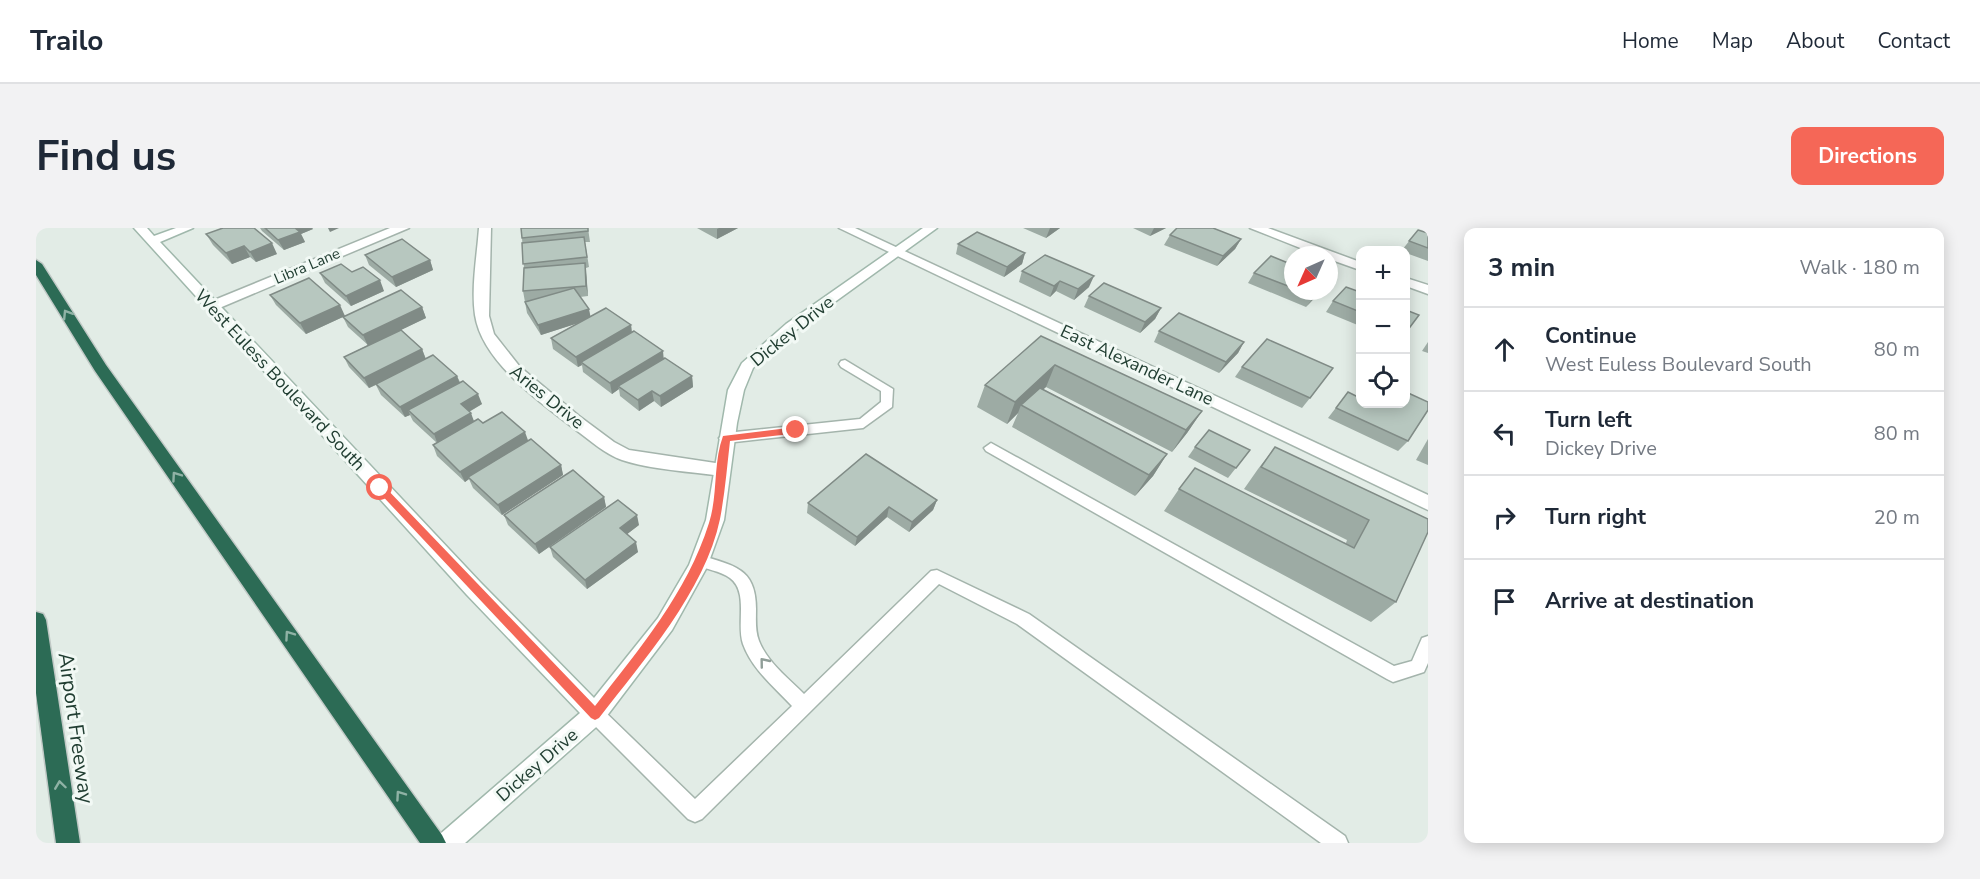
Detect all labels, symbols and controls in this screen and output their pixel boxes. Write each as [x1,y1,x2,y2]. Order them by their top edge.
text: Trailo [30,22,103,60]
text: Home [1622,27,1679,55]
text: Map [1712,27,1753,55]
text: About [1786,27,1844,55]
text: Contact [1877,27,1950,55]
button: Directions [1791,127,1944,185]
text: Find us [36,128,176,185]
street label: Libra Lane [271,243,343,289]
north arrow [1284,246,1338,300]
map controls [1356,246,1410,408]
button: + [1356,246,1410,300]
text: 3 min [1488,250,1555,285]
text: Walk · 180 m [1800,254,1920,281]
street label: West Euless Boulevard South [189,284,371,476]
street label: Dickey Drive [745,290,839,372]
button: − [1356,300,1410,354]
one-way arrow [63,310,74,321]
street label: East Alexander Lane [1056,319,1218,411]
text: Continue [1545,321,1636,351]
icon: ahead [1488,333,1521,366]
text: 80 m [1874,336,1920,363]
text: West Euless Boulevard South [1545,351,1812,378]
button: locate [1356,354,1410,408]
street label: Aries Drive [505,360,589,434]
text: Turn left [1545,405,1632,435]
route end [782,416,808,442]
icon: left [1488,417,1521,450]
text: 80 m [1874,420,1920,447]
text: Dickey Drive [1545,435,1657,462]
one-way arrow [172,471,183,482]
route start [366,474,392,500]
icon: right [1488,501,1521,534]
text: Turn right [1545,502,1646,532]
text: 20 m [1874,504,1920,531]
icon: arrive [1488,585,1521,618]
text: Arrive at destination [1545,586,1754,616]
one-way arrow [285,631,296,642]
street label: Airport Freeway [52,650,101,806]
one-way arrow [761,658,772,669]
street label: Dickey Drive [491,723,583,807]
one-way arrow [54,781,67,791]
one-way arrow [396,791,407,802]

